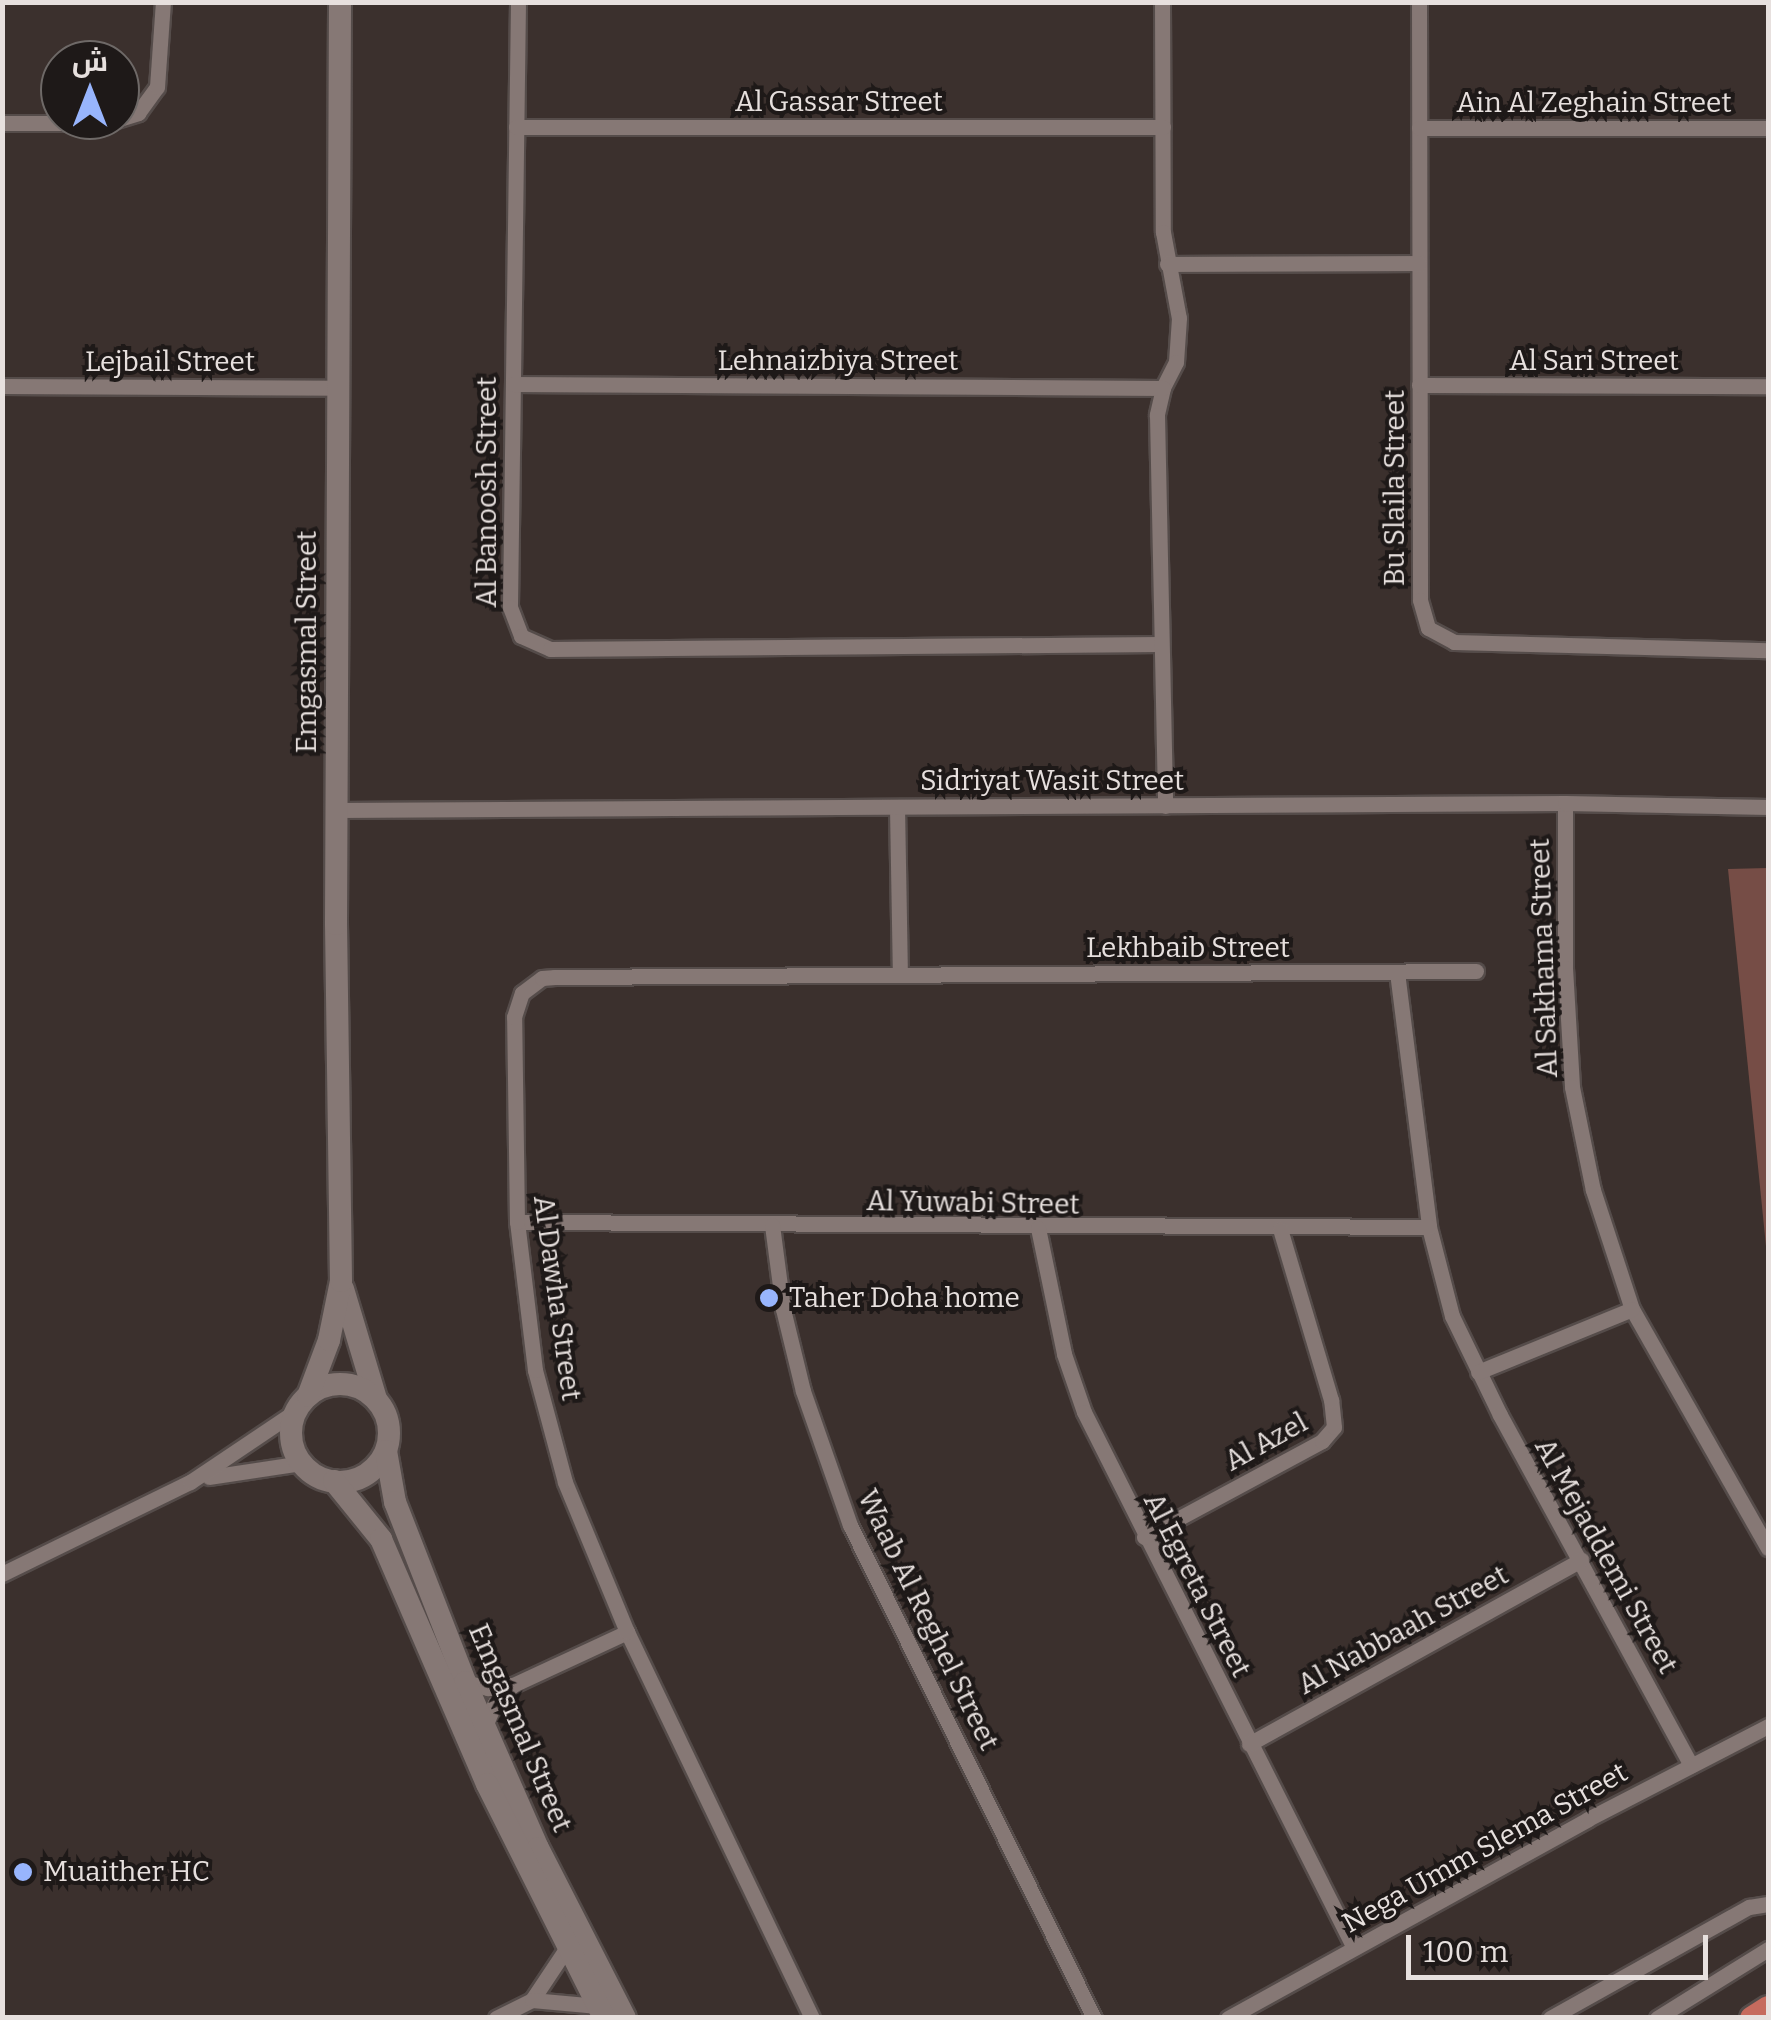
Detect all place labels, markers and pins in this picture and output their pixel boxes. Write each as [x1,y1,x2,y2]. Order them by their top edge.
place label: Taher Doha home [789,1281,1020,1315]
marker: Taher Doha home [758,1287,780,1309]
place label: Muaither HC [43,1855,210,1889]
marker: Muaither HC [12,1861,34,1883]

